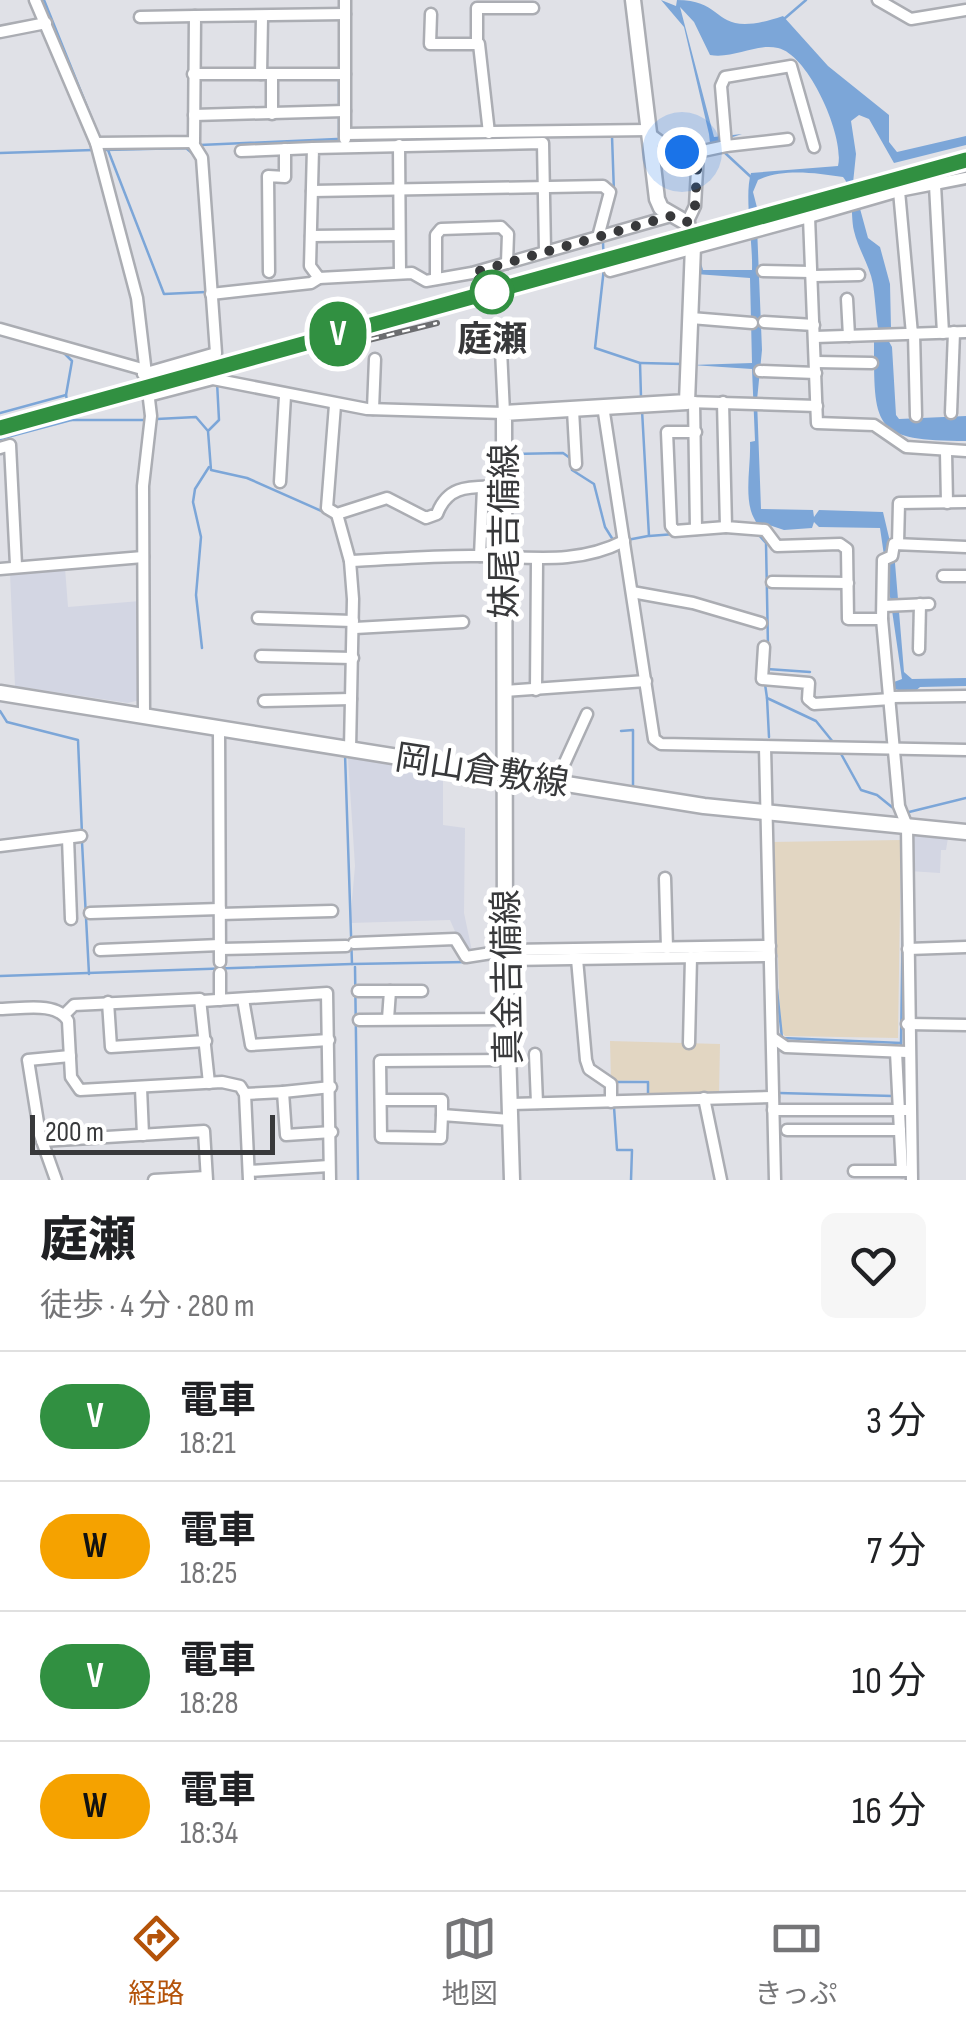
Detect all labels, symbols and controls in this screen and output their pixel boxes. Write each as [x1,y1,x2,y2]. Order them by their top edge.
your location [657,127,707,177]
marker: 庭瀬 [471,271,513,313]
line badge: V [306,302,370,366]
text: V [329,313,347,356]
place label: 庭瀬 [457,319,527,362]
street label: 妹尾吉備線 [484,443,527,619]
street label: 岡山倉敷線 [392,737,572,806]
street label: 真金吉備線 [485,889,532,1065]
scale bar [30,1110,275,1154]
text: 200 m [45,1116,104,1149]
text: 庭瀬 [40,1213,136,1270]
button: heart [821,1213,926,1318]
text: 徒歩 · 4 分 · 280 m [40,1287,255,1326]
text: 電車 [180,1379,256,1424]
text: V [86,1395,104,1438]
text: 3 分 [866,1399,926,1444]
text: 18:21 [180,1424,236,1463]
text: 電車 [180,1509,256,1554]
text: W [83,1525,107,1568]
text: 7 分 [867,1529,926,1574]
text: 18:25 [180,1554,237,1593]
text: 電車 [180,1639,256,1684]
text: V [86,1655,104,1698]
text: 10 分 [852,1659,926,1704]
text: 18:28 [180,1684,238,1723]
text: 電車 [180,1769,256,1814]
text: W [83,1785,107,1828]
text: 16 分 [852,1789,926,1834]
text: 18:34 [180,1814,238,1853]
tab: 経路 [129,1911,185,2011]
tab: 地図 [442,1911,498,2011]
tab: きっぷ [755,1911,837,2011]

